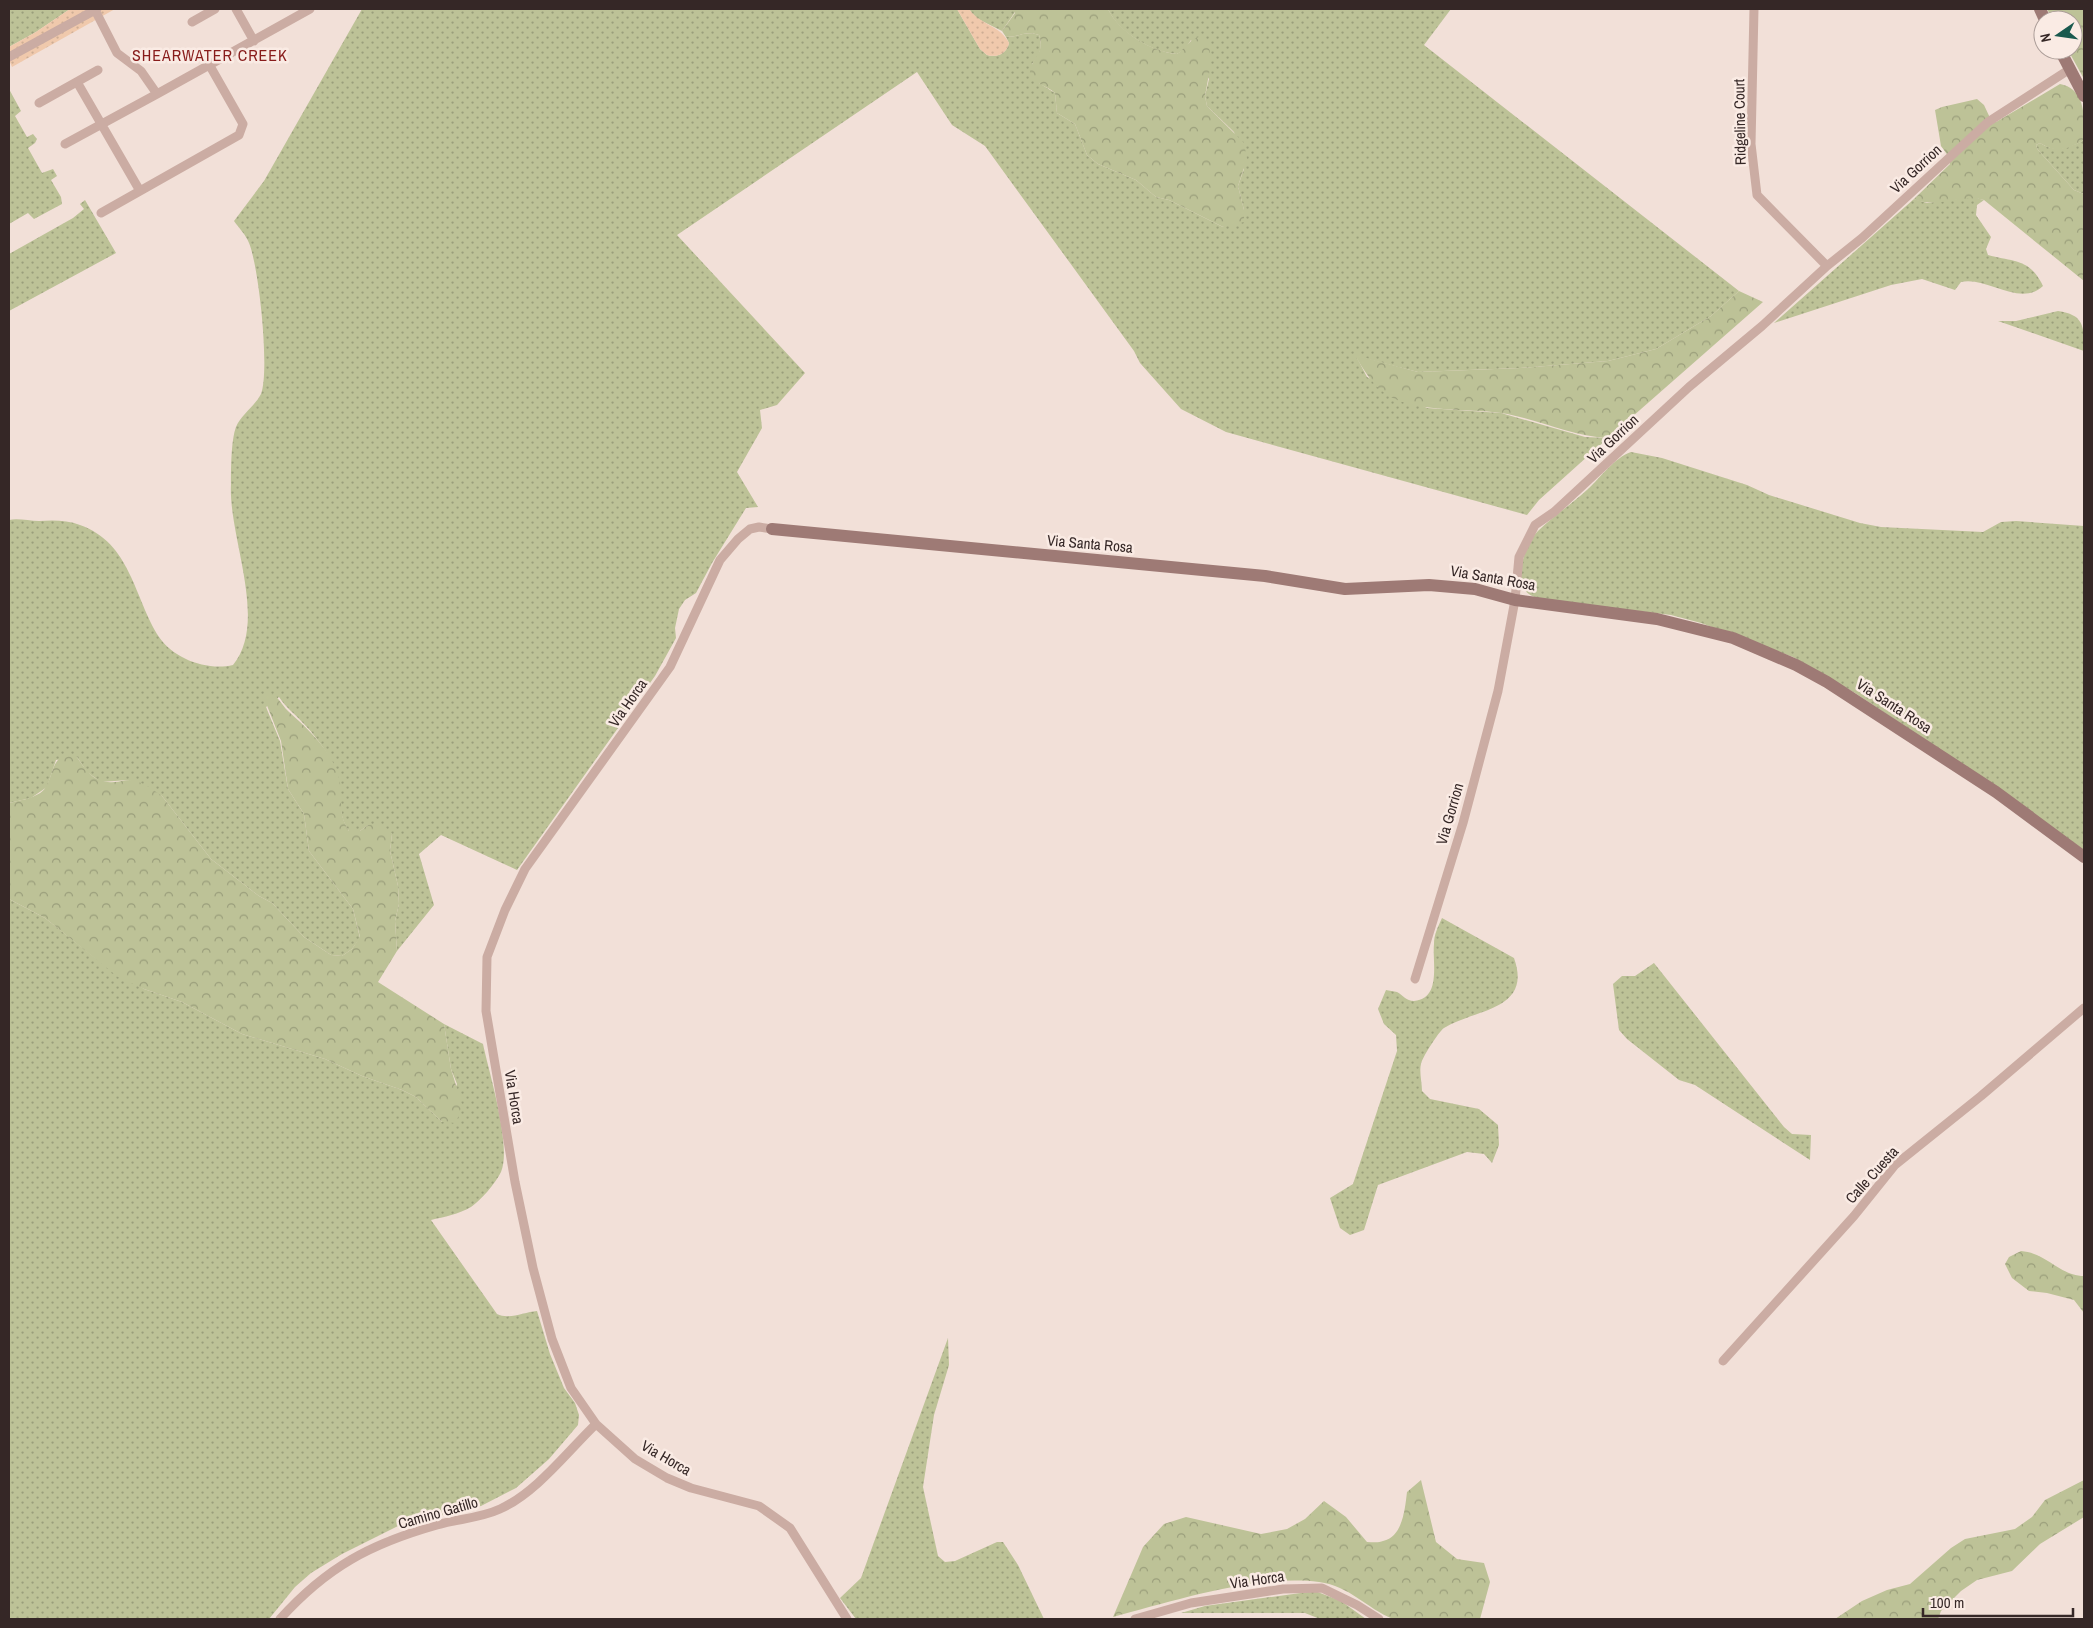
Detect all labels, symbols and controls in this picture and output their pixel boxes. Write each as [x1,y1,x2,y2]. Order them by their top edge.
north arrow [2033,10,2083,60]
text: N [2036,32,2055,44]
district label: SHEARWATER CREEK [132,44,288,66]
street label: Ridgeline Court [1728,78,1751,165]
street label: Via Gorrion [1885,139,1946,198]
street label: Via Gorrion [1582,409,1643,468]
street label: Via Santa Rosa [1046,529,1134,558]
street label: Via Santa Rosa [1449,560,1537,595]
street label: Via Santa Rosa [1853,673,1936,738]
street label: Via Horca [603,674,652,731]
street label: Via Gorrion [1431,781,1468,847]
street label: Via Horca [500,1068,529,1126]
street label: Calle Cuesta [1840,1141,1903,1208]
street label: Via Horca [637,1435,695,1480]
street label: Camino Gatillo [396,1491,480,1534]
street label: Via Horca [1228,1565,1286,1594]
scale bar [1923,1586,2073,1618]
text: 100 m [1930,1592,1964,1613]

